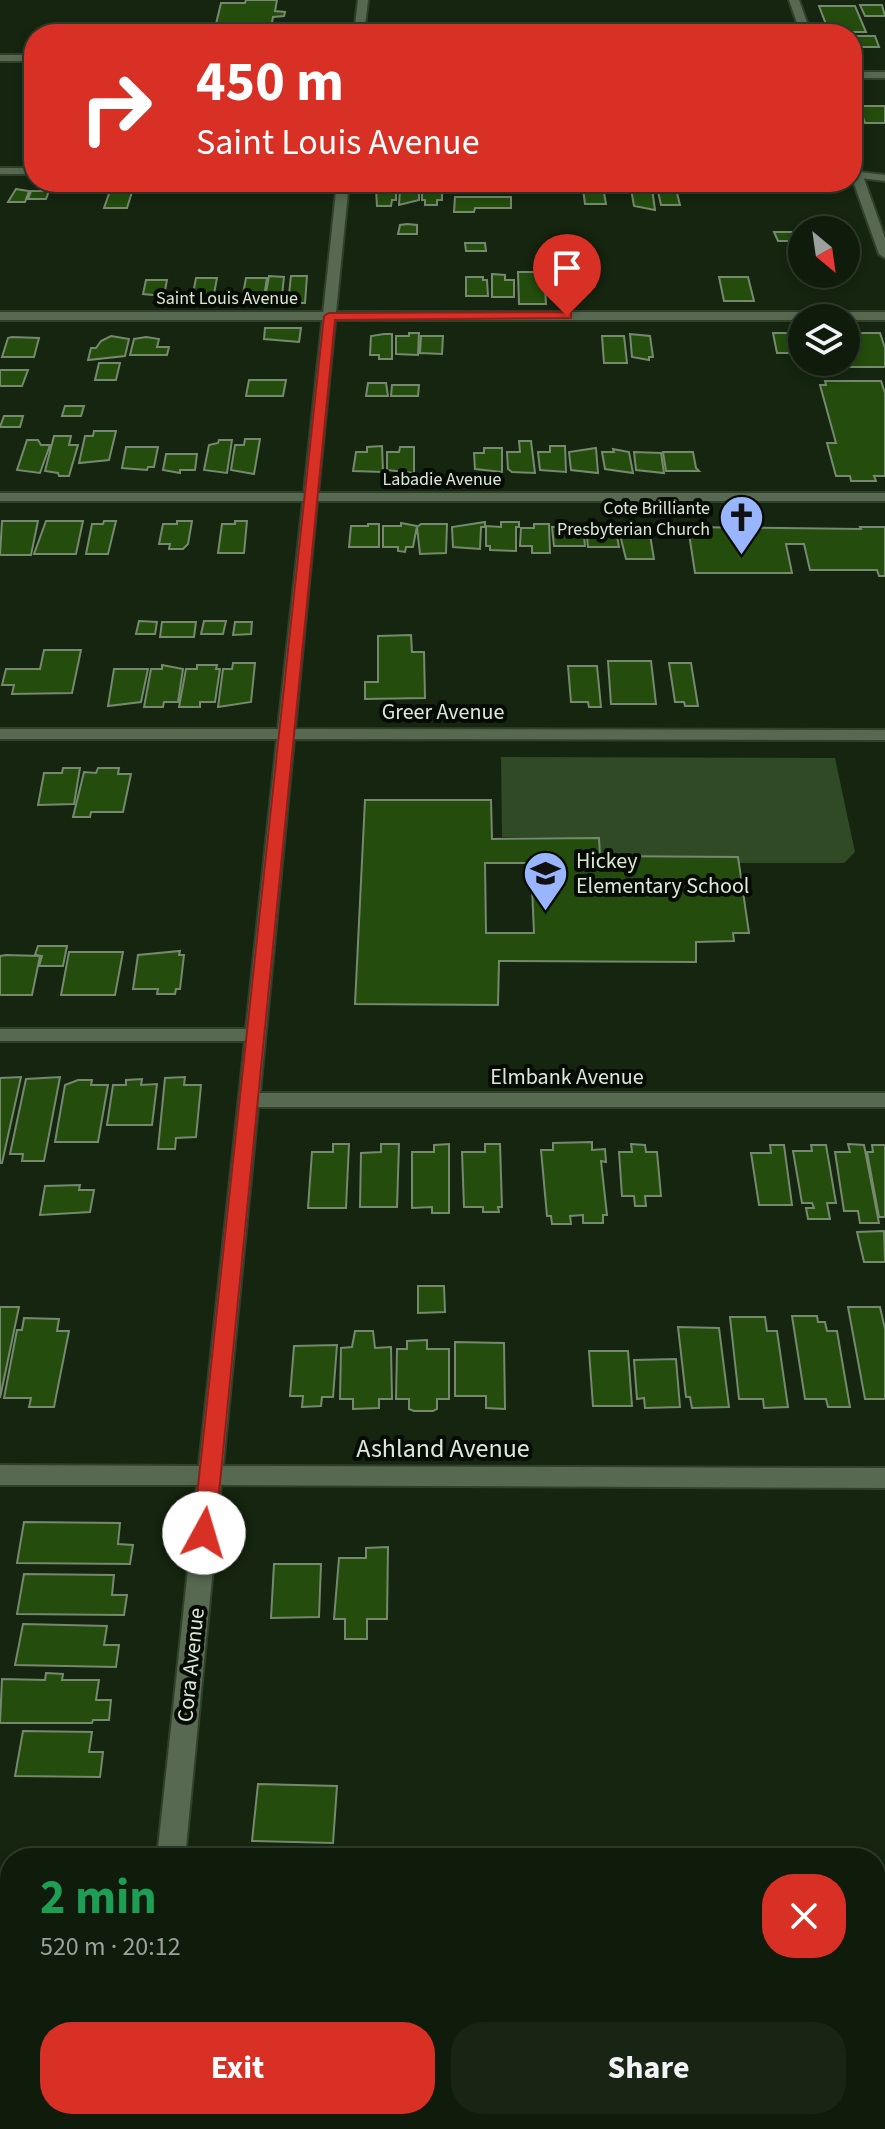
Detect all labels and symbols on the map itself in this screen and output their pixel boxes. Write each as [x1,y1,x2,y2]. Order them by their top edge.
north arrow [788,216,860,288]
pin [533,234,601,316]
street label: Saint Louis Avenue [156,286,298,311]
street label: Labadie Avenue [382,467,502,492]
church icon: Cote Brilliante Presbyterian Church [717,494,765,557]
place label: Cote Brilliante Presbyterian Church [557,496,710,542]
street label: Greer Avenue [382,696,504,728]
place label: Hickey Elementary School [576,845,749,902]
school or university icon: Hickey Elementary School [521,850,569,913]
street label: Elmbank Avenue [490,1061,644,1093]
street label: Ashland Avenue [356,1430,530,1467]
position arrow [162,1491,246,1575]
street label: Cora Avenue [169,1606,213,1724]

